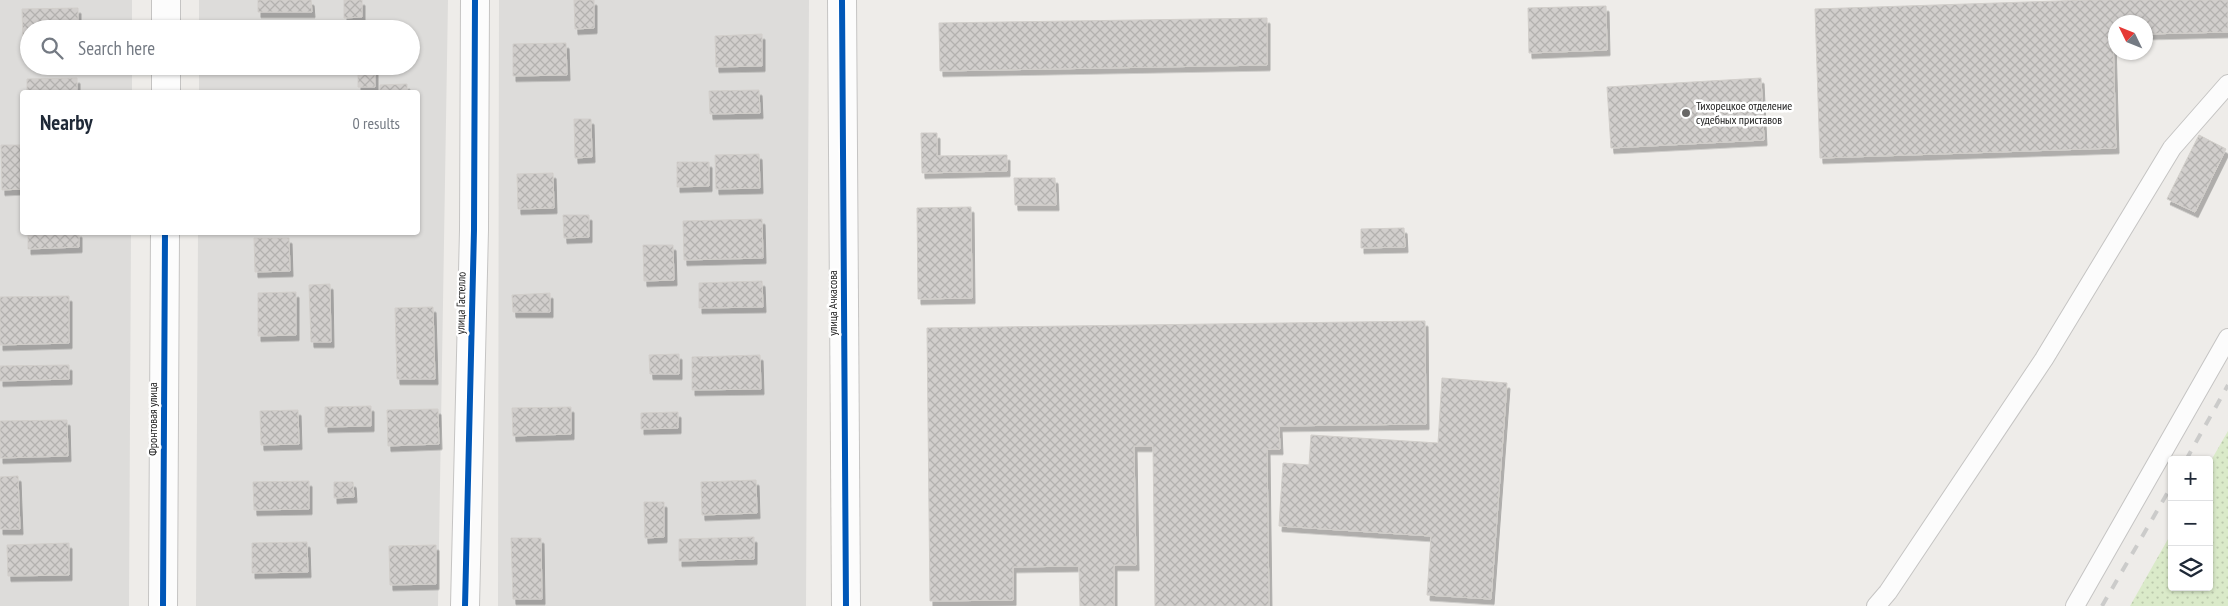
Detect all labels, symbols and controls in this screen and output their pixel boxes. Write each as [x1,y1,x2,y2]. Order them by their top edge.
north arrow [2108,15,2153,60]
search box [20,20,420,75]
icon: search [38,34,66,62]
text: Search here [78,36,155,60]
place label: Тихорецкое отделение судебных приставов [1696,98,1792,127]
marker: Тихорецкое отделение судебных приставов [1680,107,1692,119]
text: Nearby [40,109,93,136]
text: 0 results [353,113,400,133]
street label: улица Ачкасова [825,270,840,336]
street label: улица Гастелло [452,271,469,334]
street label: Фронтовая улица [145,382,160,456]
map controls [2168,456,2213,591]
button: + [2168,456,2213,501]
button: − [2168,501,2213,546]
button: layers [2168,546,2213,591]

